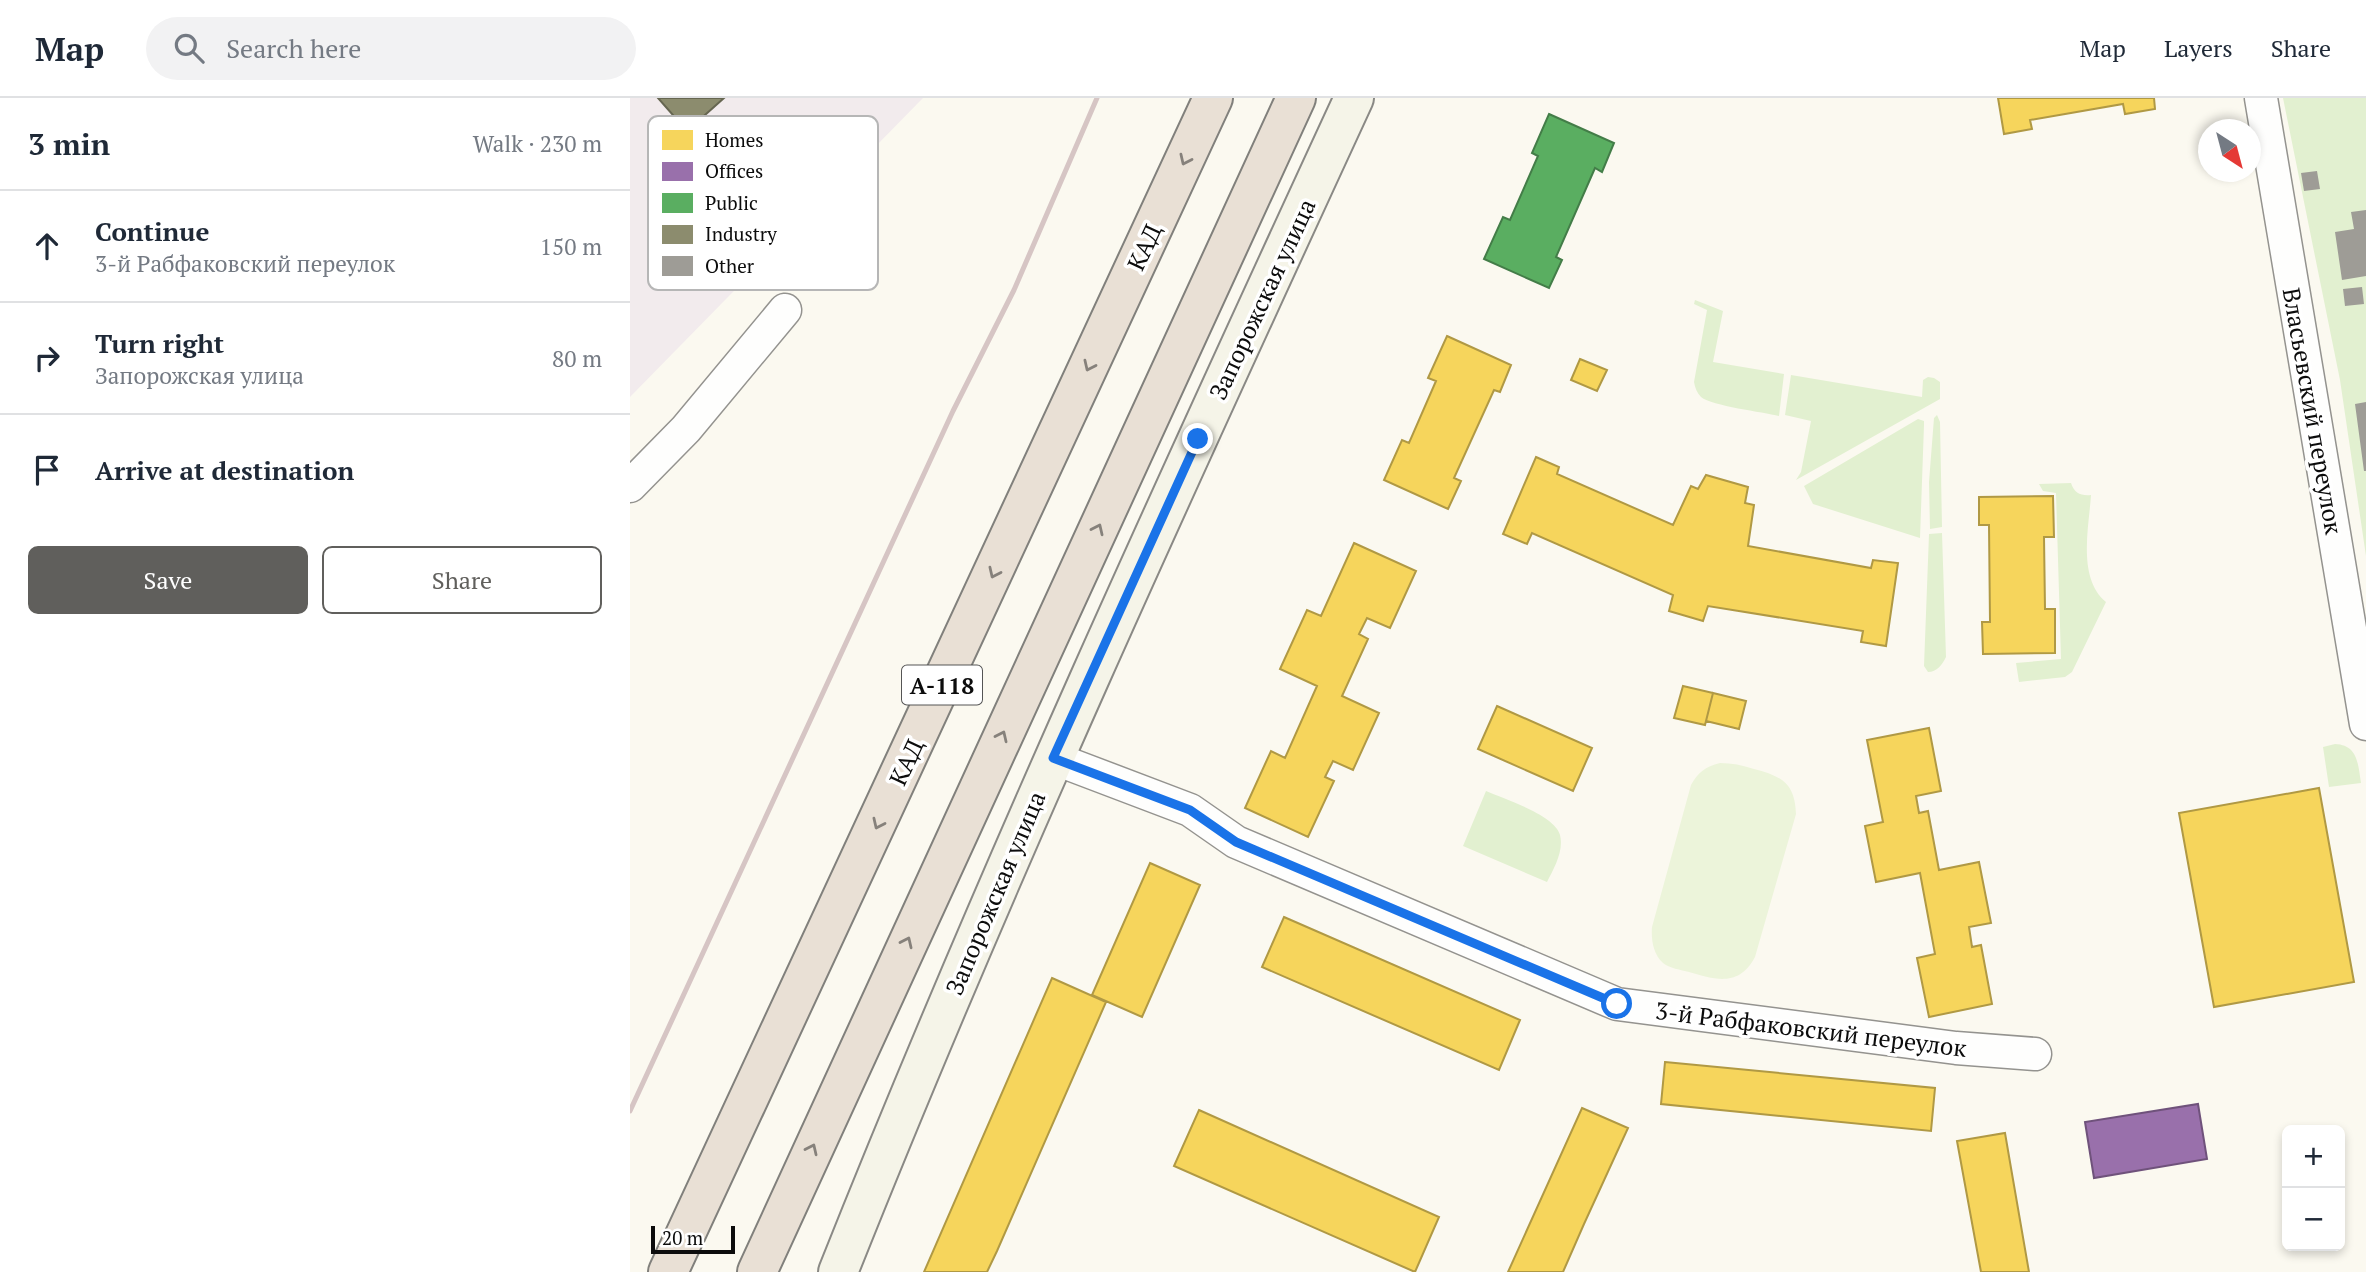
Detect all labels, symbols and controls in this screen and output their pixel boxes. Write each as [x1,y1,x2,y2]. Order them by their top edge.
search box [146,17,636,80]
text: Map [35,27,104,70]
icon: search [170,29,208,67]
text: Search here [226,31,361,65]
text: Map [2079,32,2126,64]
text: Layers [2164,32,2233,64]
text: Share [2271,32,2331,64]
legend [648,116,878,290]
north arrow [2198,119,2261,182]
text: 3 min [28,124,110,164]
text: Homes [705,127,764,152]
text: Walk · 230 m [473,128,602,159]
one-way arrow [1179,153,1193,165]
text: Offices [705,158,763,183]
text: Public [705,190,758,215]
street label: Запорожская улица [1201,193,1323,405]
text: Continue [95,214,209,248]
street label: КАД [1119,218,1169,275]
text: Industry [705,221,777,246]
icon: ahead [28,227,66,265]
text: 150 m [540,231,602,262]
text: 3-й Рабфаковский переулок [95,248,395,279]
text: Other [705,253,755,278]
street label: Власьевский переулок [2276,285,2350,537]
text: Turn right [95,326,224,360]
icon: right [28,339,66,377]
text: 80 m [552,343,602,374]
one-way arrow [1083,359,1097,372]
text: Запорожская улица [95,360,304,391]
route end [1182,423,1213,454]
icon: arrive [28,451,66,489]
text: Arrive at destination [95,453,354,487]
one-way arrow [1089,524,1103,536]
button: Save [28,546,308,614]
button: Share [322,546,602,614]
one-way arrow [988,566,1002,578]
road number: А-118 [902,666,982,705]
one-way arrow [994,730,1008,743]
street label: КАД [881,733,931,790]
street label: Запорожская улица [938,786,1052,1000]
one-way arrow [872,817,886,829]
one-way arrow [899,937,913,949]
route start [1601,988,1632,1019]
street label: 3-й Рабфаковский переулок [1654,994,1968,1064]
map controls [2282,1125,2345,1251]
button: + [2282,1125,2345,1188]
one-way arrow [804,1144,818,1156]
button: − [2282,1188,2345,1251]
scale bar [651,1223,735,1255]
text: 20 m [662,1225,703,1250]

